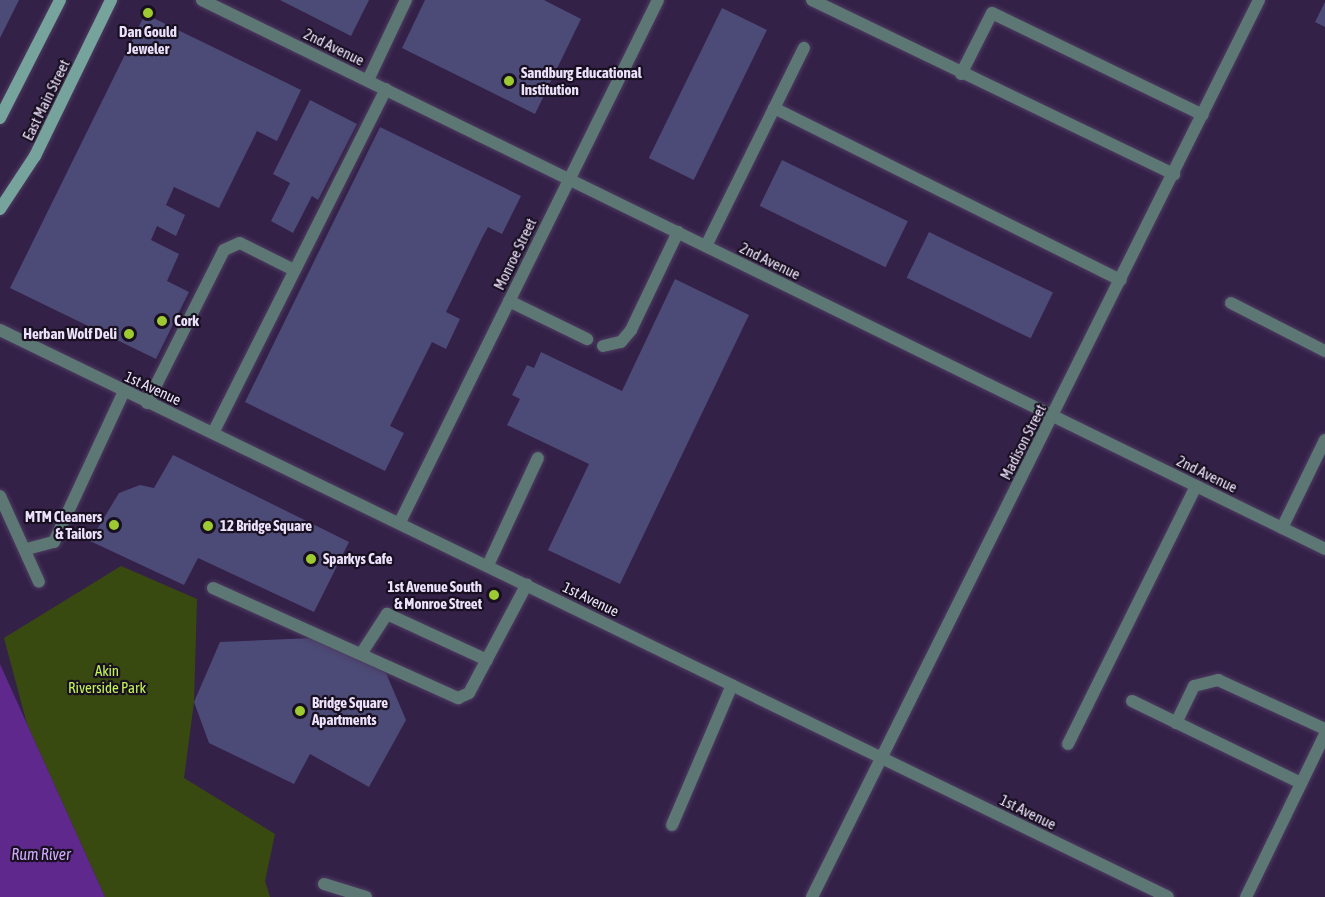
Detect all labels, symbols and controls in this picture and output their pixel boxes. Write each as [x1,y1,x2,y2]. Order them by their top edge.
marker: Dan Gould Jeweler [141,6,155,20]
place label: Dan Gould Jeweler [119,22,177,57]
street label: 2nd Avenue [301,25,367,69]
street label: East Main Street [19,57,73,143]
place label: Sandburg Educational Institution [521,63,642,98]
marker: Sandburg Educational Institution [502,74,516,88]
street label: Monroe Street [490,215,540,293]
street label: 2nd Avenue [737,239,803,283]
place label: Cork [174,312,199,330]
marker: Cork [155,314,169,328]
place label: Herban Wolf Deli [23,325,117,343]
marker: Herban Wolf Deli [122,327,136,341]
street label: 1st Avenue [122,367,184,409]
street label: Madison Street [996,401,1050,483]
street label: 2nd Avenue [1174,452,1240,496]
place label: MTM Cleaners & Tailors [25,507,102,542]
place label: 12 Bridge Square [220,517,312,535]
marker: MTM Cleaners & Tailors [107,518,121,532]
marker: 12 Bridge Square [201,519,215,533]
place label: Sparkys Cafe [323,550,393,568]
marker: Sparkys Cafe [304,552,318,566]
place label: 1st Avenue South & Monroe Street [388,577,482,612]
street label: 1st Avenue [560,578,622,620]
marker: 1st Avenue South & Monroe Street [487,588,501,602]
park label: Akin Riverside Park [68,661,146,696]
place label: Bridge Square Apartments [312,693,388,728]
marker: Bridge Square Apartments [293,704,307,718]
street label: 1st Avenue [997,791,1059,833]
water label: Rum River [11,844,71,864]

